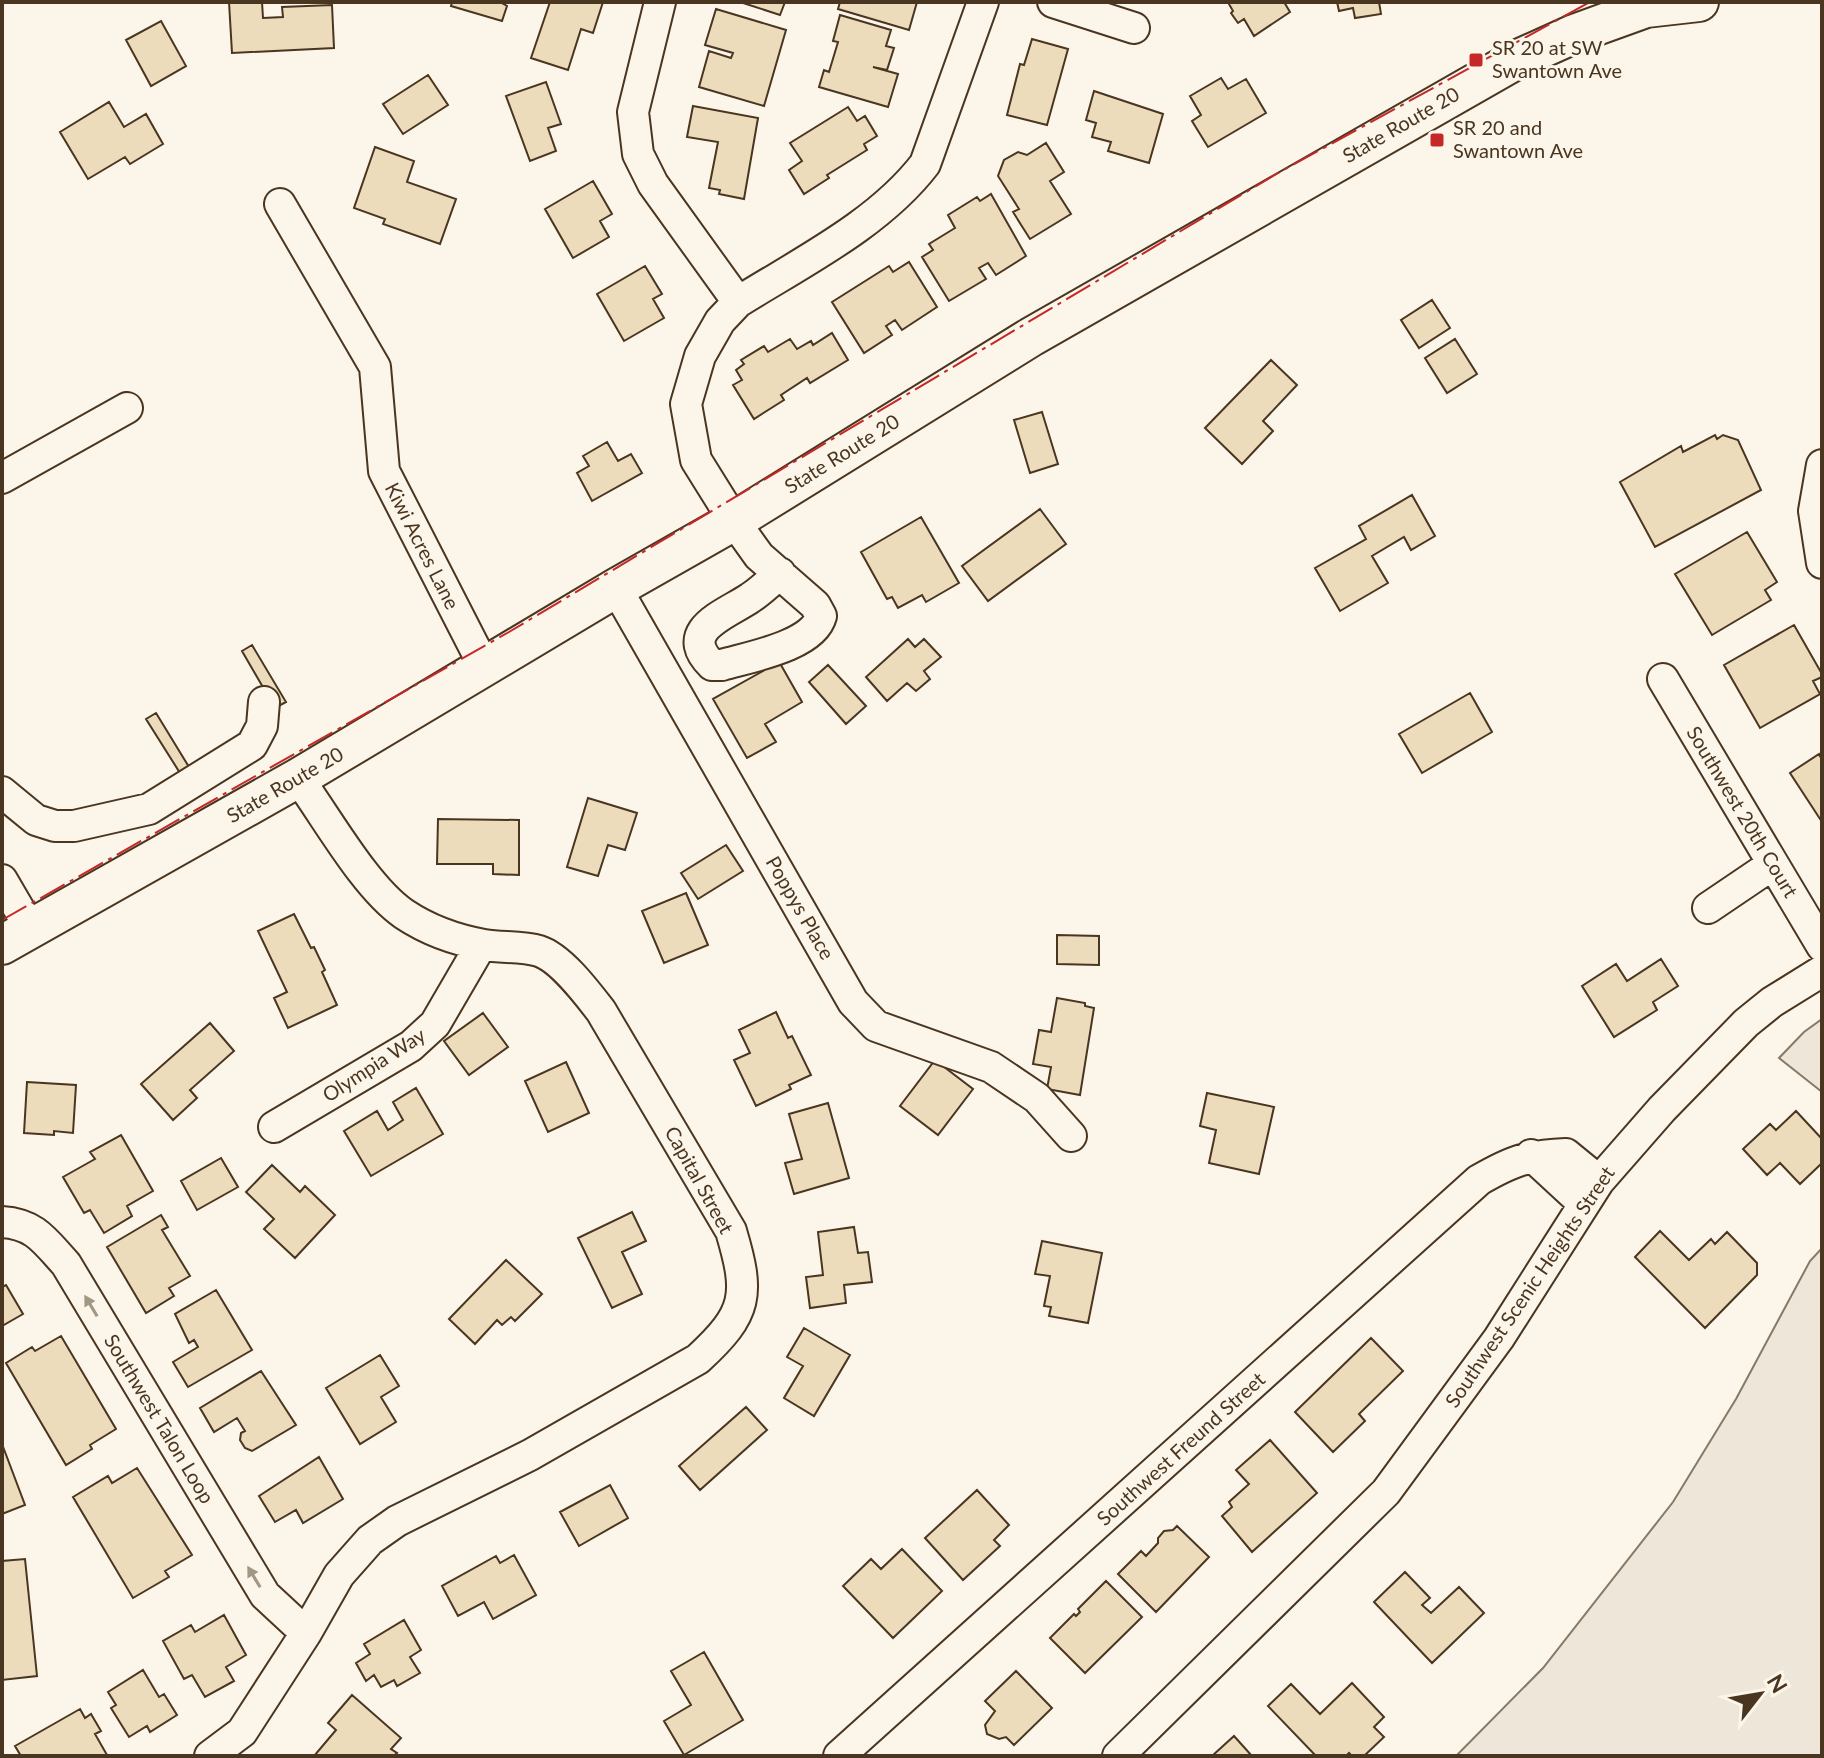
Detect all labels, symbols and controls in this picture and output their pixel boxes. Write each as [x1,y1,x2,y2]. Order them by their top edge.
place label: SR 20 at SW Swantown Ave [1492,35,1622,82]
marker: SR 20 at SW Swantown Ave [1467,51,1485,69]
street label: State Route 20 [1338,81,1463,167]
place label: SR 20 and Swantown Ave [1453,115,1583,162]
marker: SR 20 and Swantown Ave [1428,131,1446,149]
street label: State Route 20 [780,408,903,498]
street label: Kiwi Acres Lane [381,478,465,613]
street label: Southwest 20th Court [1682,722,1803,901]
street label: State Route 20 [222,741,347,827]
street label: Poppys Place [762,852,840,963]
street label: Olympia Way [318,1022,430,1106]
street label: Capital Street [661,1122,739,1237]
street label: Southwest Scenic Heights Street [1439,1161,1619,1411]
one-way arrow [84,1295,98,1317]
street label: Southwest Talon Loop [100,1329,220,1508]
street label: Southwest Freund Street [1091,1366,1269,1530]
one-way arrow [247,1566,261,1588]
north arrow [1720,1654,1800,1734]
text: N [1762,1669,1794,1698]

